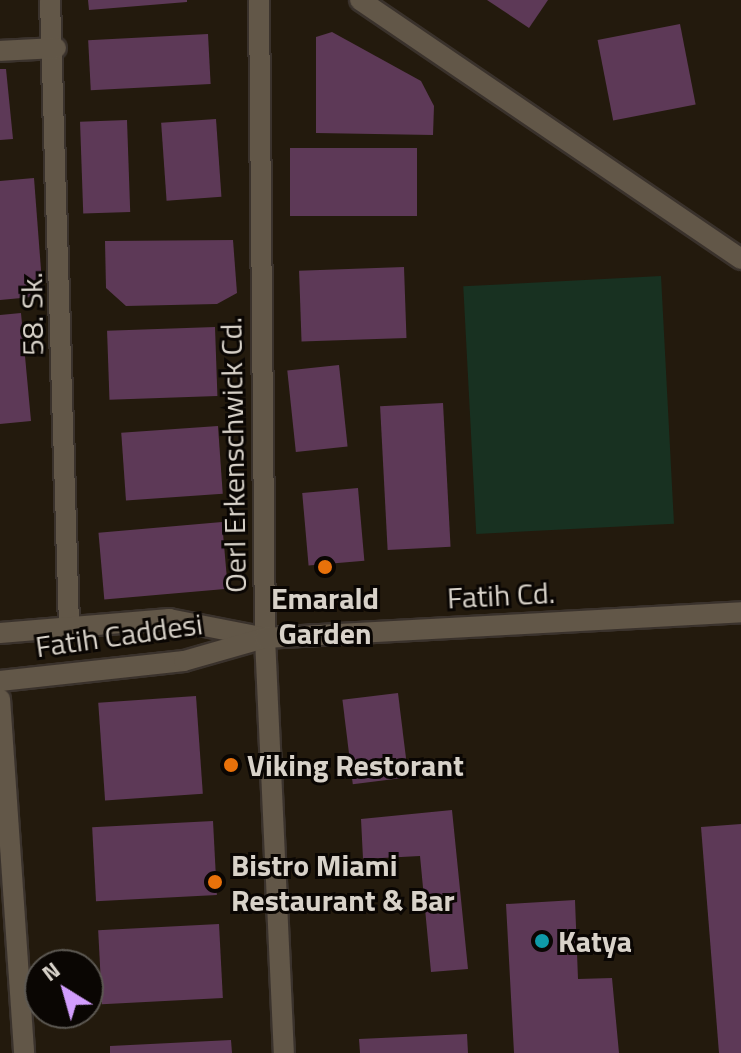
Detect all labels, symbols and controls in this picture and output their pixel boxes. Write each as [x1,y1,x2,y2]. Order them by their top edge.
street label: 58. Sk. [13,272,51,356]
street label: Oerl Erkenschwick Cd. [213,317,253,593]
marker: Emarald Garden [316,558,334,576]
street label: Fatih Cd. [446,574,556,616]
place label: Emarald Garden [271,580,379,650]
street label: Fatih Caddesi [33,605,205,665]
place label: Viking Restorant [247,747,464,783]
marker: Viking Restorant [222,756,240,774]
place label: Bistro Miami Restaurant & Bar [231,847,455,918]
marker: Bistro Miami Restaurant & Bar [206,873,224,891]
place label: Katya [558,923,632,959]
marker: Katya [533,932,551,950]
north arrow [24,949,104,1029]
text: N [34,953,67,990]

